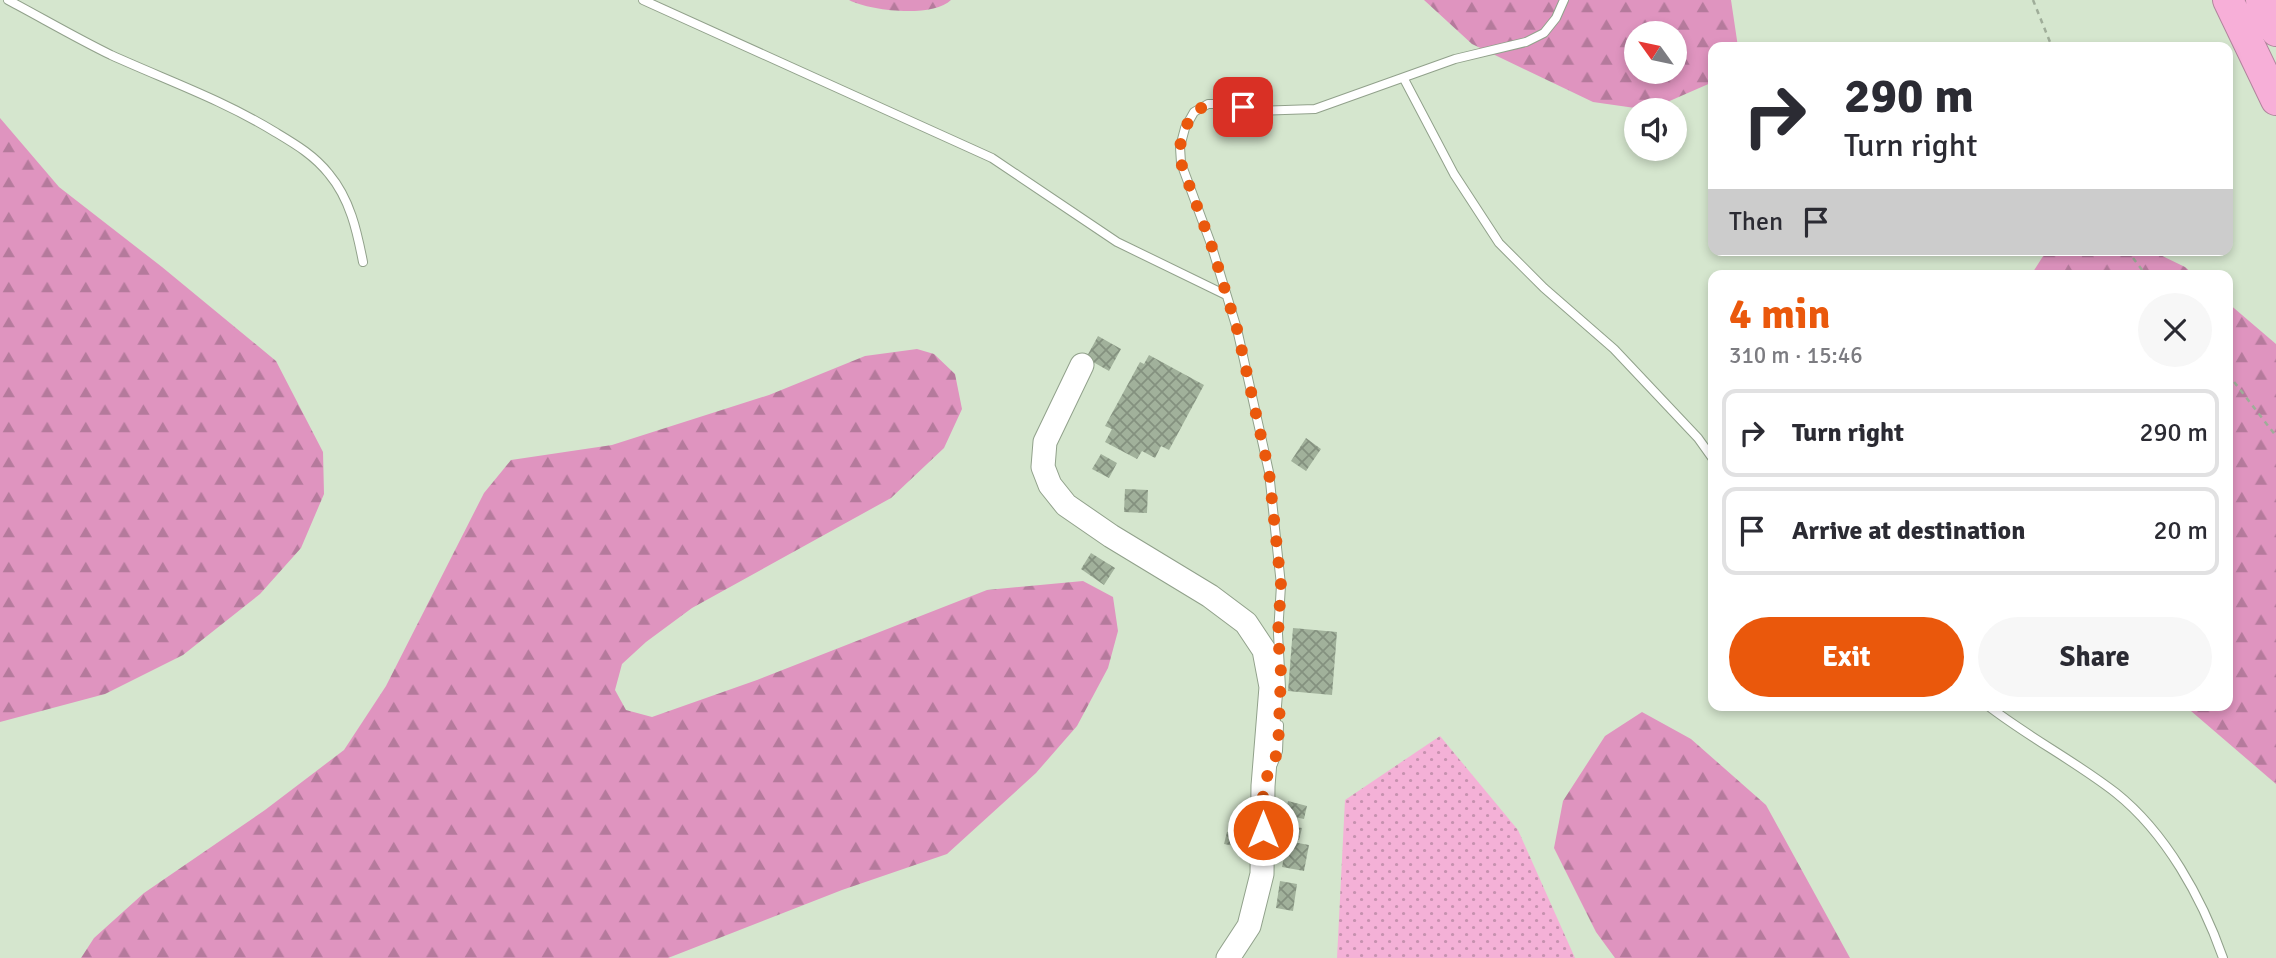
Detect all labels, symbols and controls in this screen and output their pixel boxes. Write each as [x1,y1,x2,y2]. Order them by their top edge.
north arrow [1624,21,1687,84]
map controls [1624,21,1687,161]
text: 290 m [1844,66,1974,126]
icon: right [1729,70,1820,161]
pin [1213,77,1273,137]
icon: arrive [1224,88,1262,126]
button: sound [1624,98,1687,161]
text: Turn right [1844,126,1977,165]
icon: arrive [1797,203,1835,241]
text: Then [1729,206,1783,238]
text: 4 min [1729,289,1830,340]
button: close [2138,293,2212,367]
text: 310 m · 15:46 [1729,341,1863,370]
icon: right [1733,414,1771,452]
text: Turn right [1792,417,1904,449]
text: 290 m [2139,417,2208,449]
icon: arrive [1733,512,1771,550]
text: Arrive at destination [1792,515,2025,547]
text: 20 m [2153,515,2208,547]
button: Exit [1729,617,1964,697]
button: Share [1978,617,2212,697]
position arrow [1226,793,1300,867]

